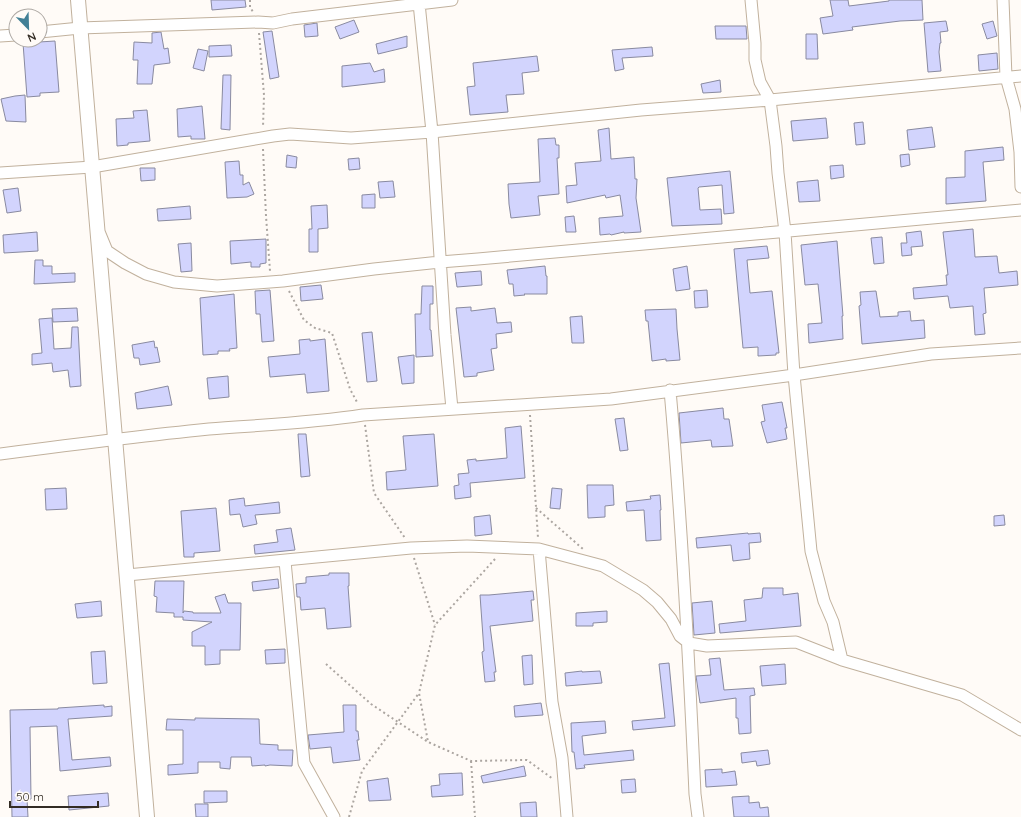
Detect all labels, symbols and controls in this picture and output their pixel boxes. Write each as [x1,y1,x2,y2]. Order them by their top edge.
north arrow [8,8,48,48]
text: N [25,29,38,45]
scale bar [10,783,98,809]
text: 50 m [16,789,44,804]

